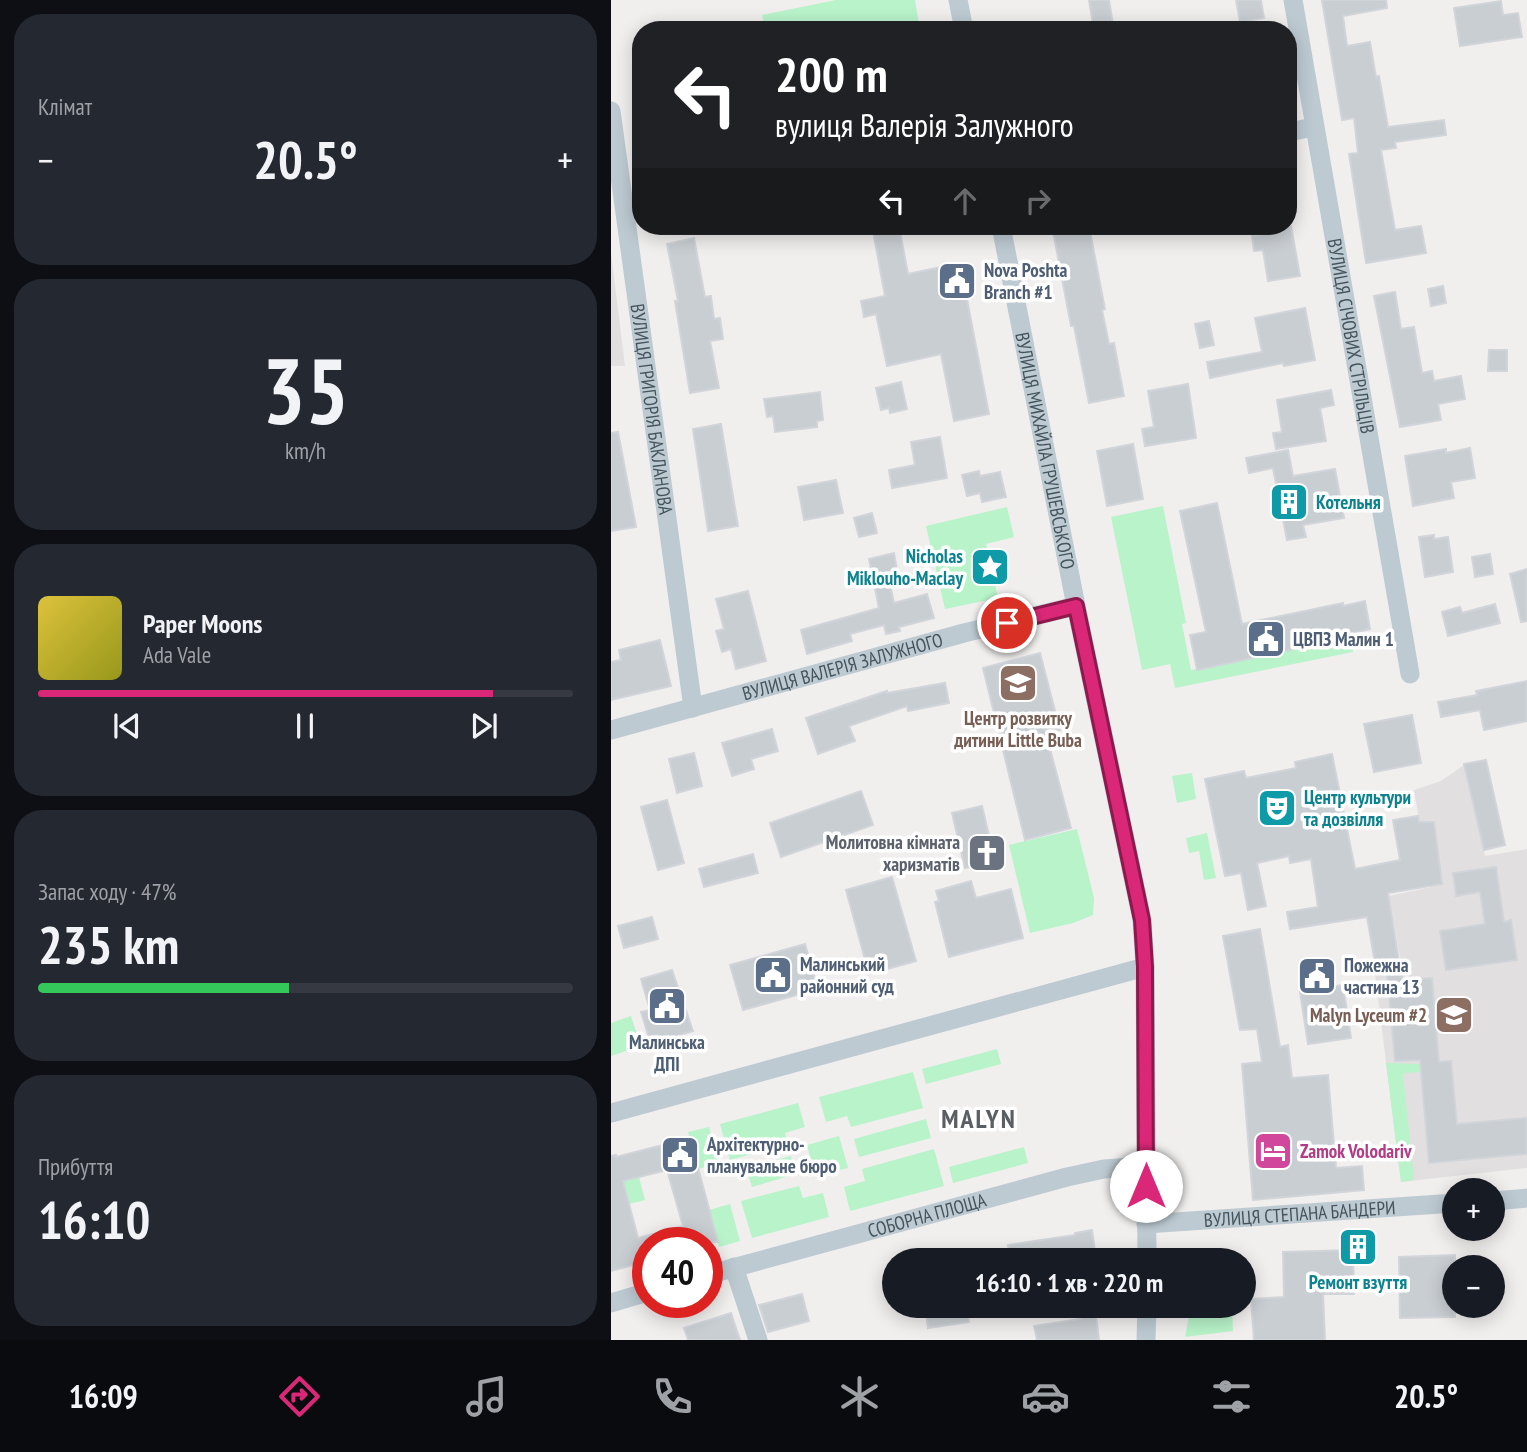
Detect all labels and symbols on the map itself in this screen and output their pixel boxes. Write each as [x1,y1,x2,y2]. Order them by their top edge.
street label: ВУЛИЦЯ СІЧОВИХ СТРІЛЬЦІВ [1323,237,1380,435]
place label: Nova Poshta Branch #1 [984,258,1068,304]
public building icon: Nova Poshta Branch #1 [936,260,978,302]
street label: ВУЛИЦЯ ГРИГОРІЯ БАКЛАНОВА [626,302,678,516]
street label: ВУЛИЦЯ МИХАЙЛА ГРУШЕВСЬКОГО [1010,330,1080,571]
building icon: Котельня [1268,481,1310,523]
place label: Котельня [1316,490,1381,514]
place label: Nicholas Miklouho-Maclay [847,544,963,590]
place icon: Nicholas Miklouho-Maclay [969,546,1011,588]
pin [977,593,1037,653]
public building icon: ЦВПЗ Малин 1 [1245,618,1287,660]
street label: ВУЛИЦЯ ВАЛЕРІЯ ЗАЛУЖНОГО [740,627,945,705]
place label: ЦВПЗ Малин 1 [1293,627,1394,651]
school or university icon: Центр розвитку дитини Little Buba [997,662,1039,704]
place label: Центр розвитку дитини Little Buba [953,706,1082,752]
place label: Центр культури та дозвілля [1304,785,1411,831]
theatre icon: Центр культури та дозвілля [1256,787,1298,829]
place label: Молитовна кімната харизматів [826,830,960,876]
church icon: Молитовна кімната харизматів [966,832,1008,874]
place label: Малинський районний суд [800,952,894,998]
place label: Пожежна частина 13 [1344,953,1420,999]
public building icon: Малинський районний суд [752,954,794,996]
public building icon: Пожежна частина 13 [1296,955,1338,997]
public building icon: Малинська ДПІ [646,985,688,1027]
school or university icon: Malyn Lyceum #2 [1433,994,1475,1036]
place label: Malyn Lyceum #2 [1310,1003,1427,1027]
place label: Малинська ДПІ [629,1030,705,1076]
district label: MALYN [941,1102,1017,1135]
hotel icon: Zamok Volodariv [1252,1130,1294,1172]
place label: Архітектурно- планувальне бюро [706,1132,837,1178]
public building icon: Архітектурно- планувальне бюро [659,1134,701,1176]
place label: Zamok Volodariv [1300,1139,1412,1163]
position arrow [1109,1149,1183,1223]
street label: СОБОРНА ПЛОЩА [865,1188,989,1243]
street label: ВУЛИЦЯ СТЕПАНА БАНДЕРИ [1203,1195,1396,1232]
building icon: Ремонт взуття [1337,1226,1379,1268]
speed limit sign: 40 [632,1227,723,1318]
place label: Ремонт взуття [1309,1270,1407,1294]

